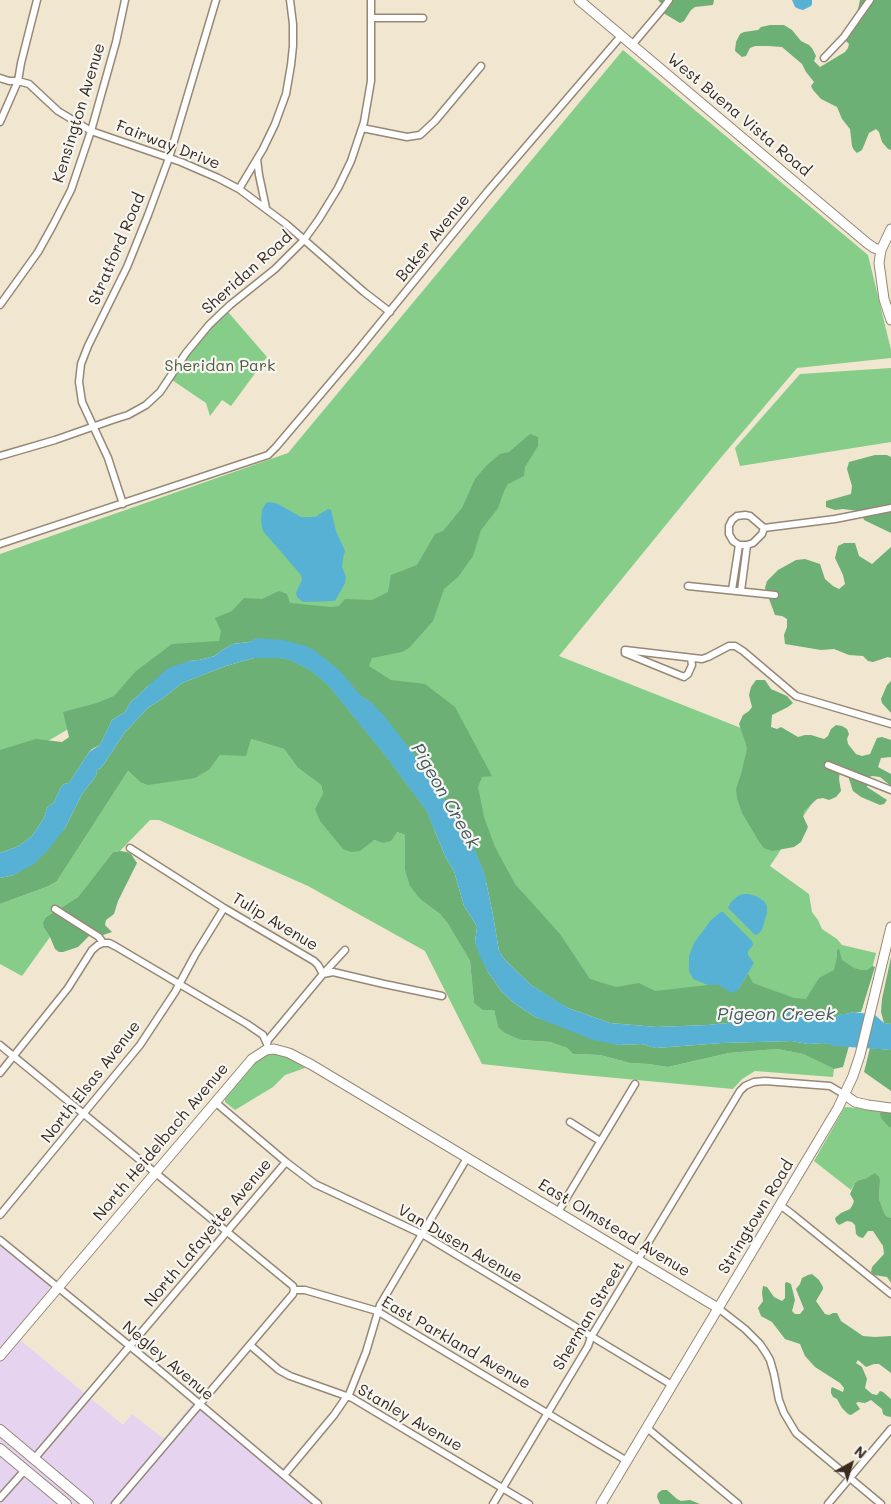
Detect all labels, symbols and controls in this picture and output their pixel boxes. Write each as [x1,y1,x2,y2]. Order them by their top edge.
street label: Kensington Avenue [49,41,109,185]
street label: West Buena Vista Road [663,49,815,181]
street label: Fairway Drive [113,116,223,174]
street label: Stratford Road [85,190,149,308]
street label: Baker Avenue [392,190,474,286]
street label: Sheridan Road [198,227,296,319]
park label: Sheridan Park [164,356,276,376]
water label: Pigeon Creek [406,739,484,853]
street label: Tulip Avenue [229,889,321,955]
water label: Pigeon Creek [717,1003,835,1025]
street label: North Elsas Avenue [37,1017,145,1147]
street label: North Heidelbach Avenue [89,1059,233,1225]
street label: North Lafayette Avenue [140,1155,276,1311]
street label: Stringtown Road [714,1156,798,1278]
street label: East Olmstead Avenue [535,1175,693,1281]
street label: Van Dusen Avenue [394,1200,526,1288]
street label: Sherman Street [549,1258,629,1374]
street label: East Parkland Avenue [378,1292,534,1394]
street label: Negley Avenue [118,1317,218,1405]
street label: Stanley Avenue [354,1380,466,1456]
north arrow [826,1439,876,1489]
text: N [851,1441,871,1463]

